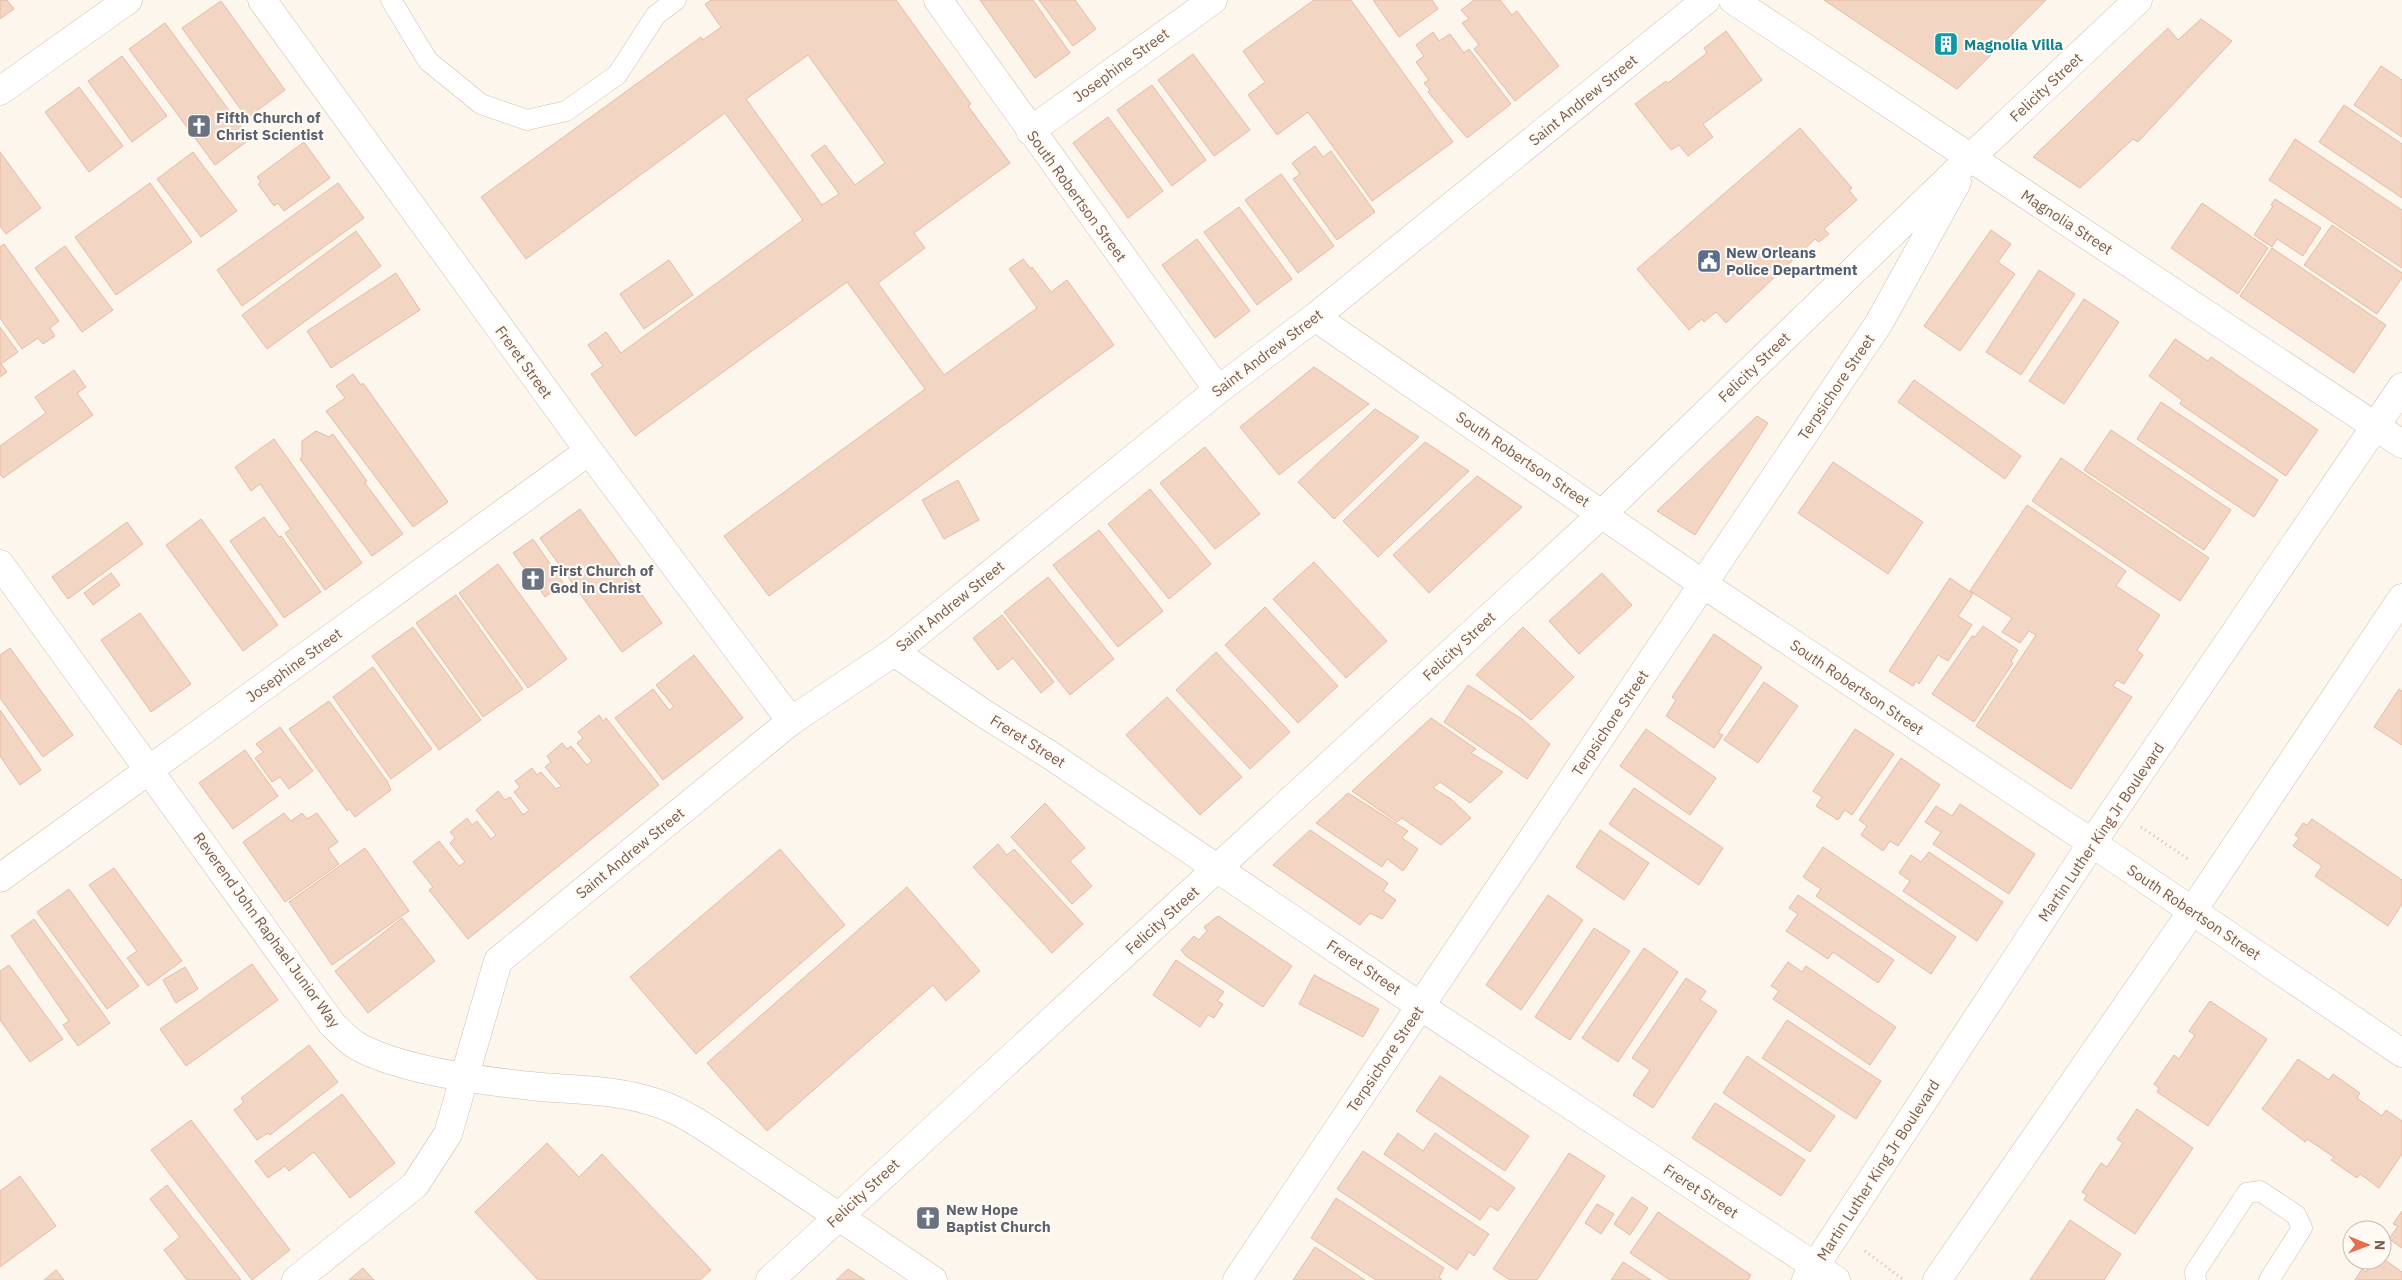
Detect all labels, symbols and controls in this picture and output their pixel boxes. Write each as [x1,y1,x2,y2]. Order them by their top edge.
street label: Josephine Street [1069,24,1173,106]
building icon: Magnolia Villa [1933,31,1959,57]
place label: Magnolia Villa [1964,35,2063,54]
street label: Felicity Street [2006,48,2086,126]
street label: Saint Andrew Street [1525,50,1641,150]
place label: Fifth Church of Christ Scientist [216,108,324,144]
church icon: Fifth Church of Christ Scientist [186,113,212,139]
street label: South Robertson Street [1023,127,1131,265]
street label: Magnolia Street [2018,185,2116,259]
place label: New Orleans Police Department [1726,243,1858,279]
public building icon: New Orleans Police Department [1696,248,1722,274]
street label: Saint Andrew Street [1208,305,1326,401]
street label: Freret Street [491,322,557,402]
street label: Felicity Street [1714,328,1794,406]
street label: Terpsichore Street [1793,330,1879,444]
street label: South Robertson Street [1452,407,1594,511]
street label: Saint Andrew Street [892,556,1008,656]
place label: First Church of God in Christ [550,561,654,597]
church icon: First Church of God in Christ [520,566,546,592]
street label: Felicity Street [1419,607,1499,685]
street label: Josephine Street [242,624,346,706]
street label: South Robertson Street [1786,635,1928,739]
street label: Terpsichore Street [1567,666,1653,780]
street label: Freret Street [987,710,1069,772]
street label: Martin Luther King Jr Boulevard [2034,739,2168,925]
street label: Saint Andrew Street [572,803,688,903]
street label: Reverend John Raphael Junior Way [190,829,345,1032]
street label: South Robertson Street [2123,860,2265,964]
street label: Felicity Street [1121,882,1203,958]
street label: Freret Street [1323,935,1405,999]
street label: Terpsichore Street [1342,1002,1428,1116]
street label: Martin Luther King Jr Boulevard [1812,1076,1944,1264]
street label: Felicity Street [823,1154,903,1232]
street label: Freret Street [1660,1160,1742,1222]
place label: New Hope Baptist Church [946,1200,1051,1236]
church icon: New Hope Baptist Church [915,1205,941,1231]
north arrow [2342,1220,2392,1270]
text: N [2371,1240,2389,1250]

